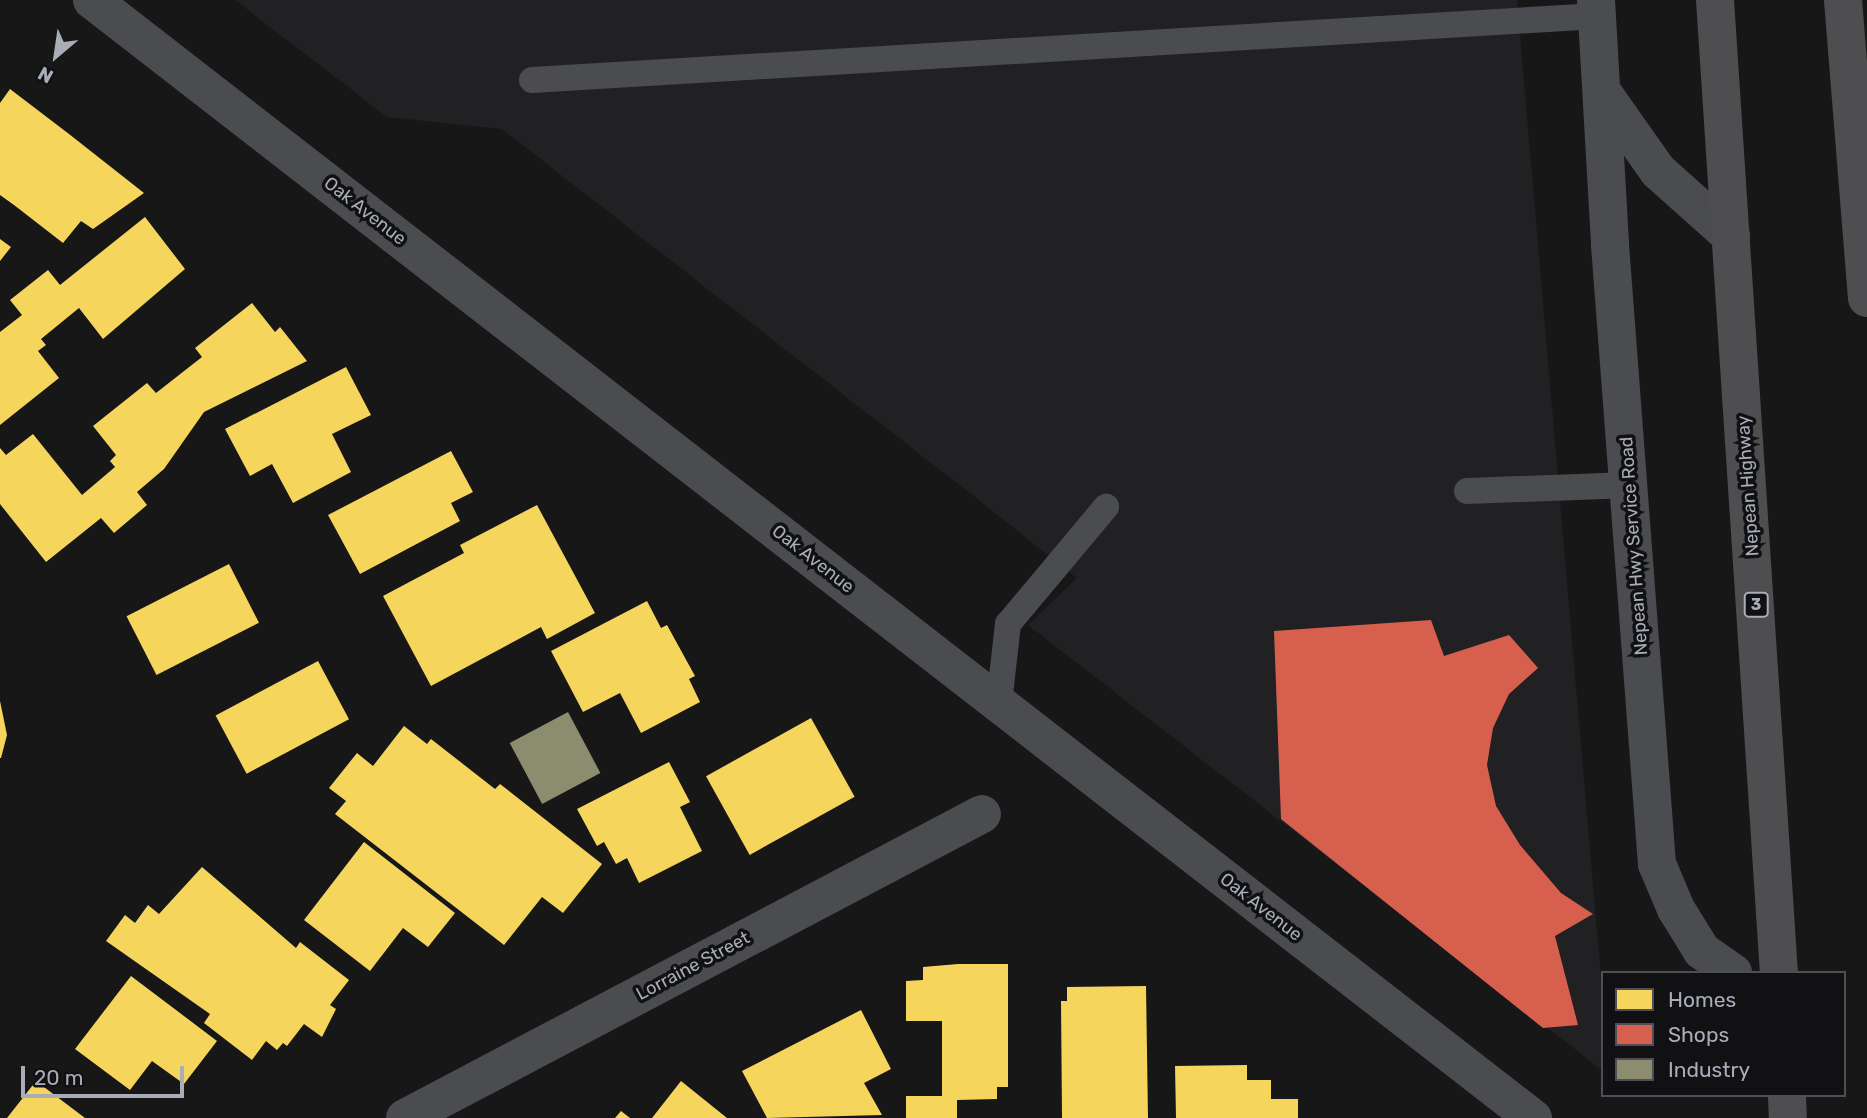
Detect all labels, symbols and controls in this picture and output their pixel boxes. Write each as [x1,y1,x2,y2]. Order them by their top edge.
north arrow [21,21,91,91]
text: N [34,61,57,88]
street label: Oak Avenue [319,172,411,250]
street label: Nepean Highway [1732,415,1764,557]
street label: Nepean Hwy Service Road [1616,436,1652,656]
street label: Oak Avenue [767,520,859,598]
road number: 3 [1742,592,1770,618]
street label: Oak Avenue [1215,868,1307,946]
street label: Lorraine Street [633,927,753,1005]
legend [1601,971,1846,1097]
text: Homes [1668,987,1736,1012]
text: Shops [1668,1022,1729,1047]
scale bar [24,1052,187,1096]
text: Industry [1668,1057,1750,1082]
text: 20 m [34,1065,83,1090]

